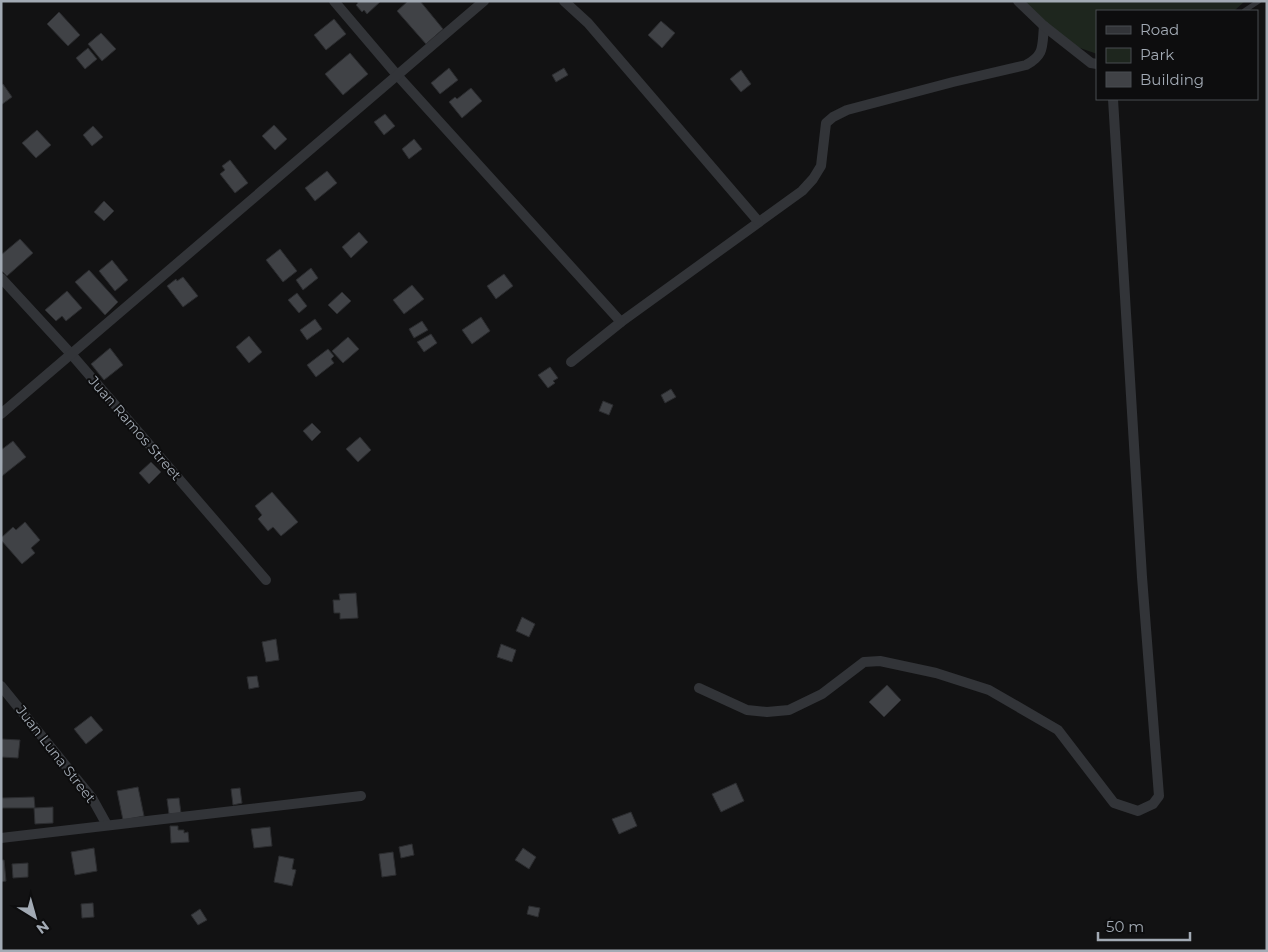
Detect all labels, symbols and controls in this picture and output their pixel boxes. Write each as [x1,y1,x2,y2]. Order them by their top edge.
legend [1096,10,1258,100]
text: Road [1140,20,1179,39]
text: Park [1140,45,1174,64]
text: Building [1140,70,1204,89]
street label: Juan Ramos Street [84,371,185,484]
street label: Juan Luna Street [12,701,100,807]
north arrow [10,892,60,942]
scale bar [1098,910,1190,942]
text: N [33,917,53,938]
text: 50 m [1106,917,1144,936]

